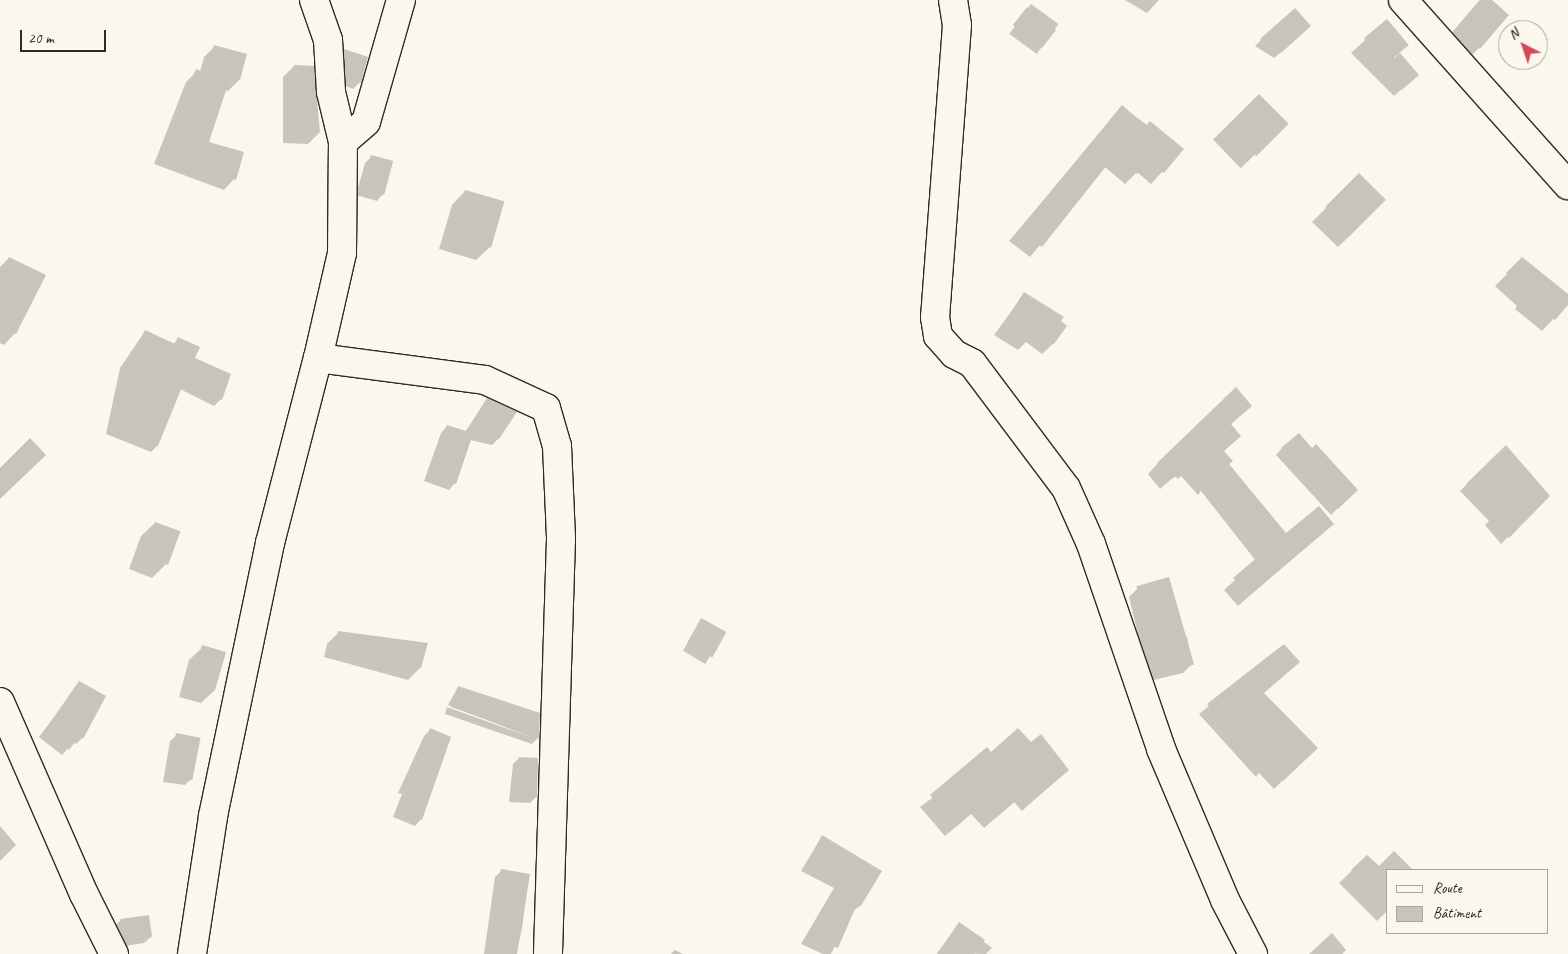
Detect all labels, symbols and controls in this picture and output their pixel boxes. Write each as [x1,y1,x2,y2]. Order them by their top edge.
scale bar [22,20,109,52]
north arrow [1498,20,1548,70]
text: N [1505,25,1522,43]
text: 20 m [28,29,54,48]
legend [1386,869,1548,934]
text: Route [1433,879,1462,898]
text: Bâtiment [1433,904,1481,923]

